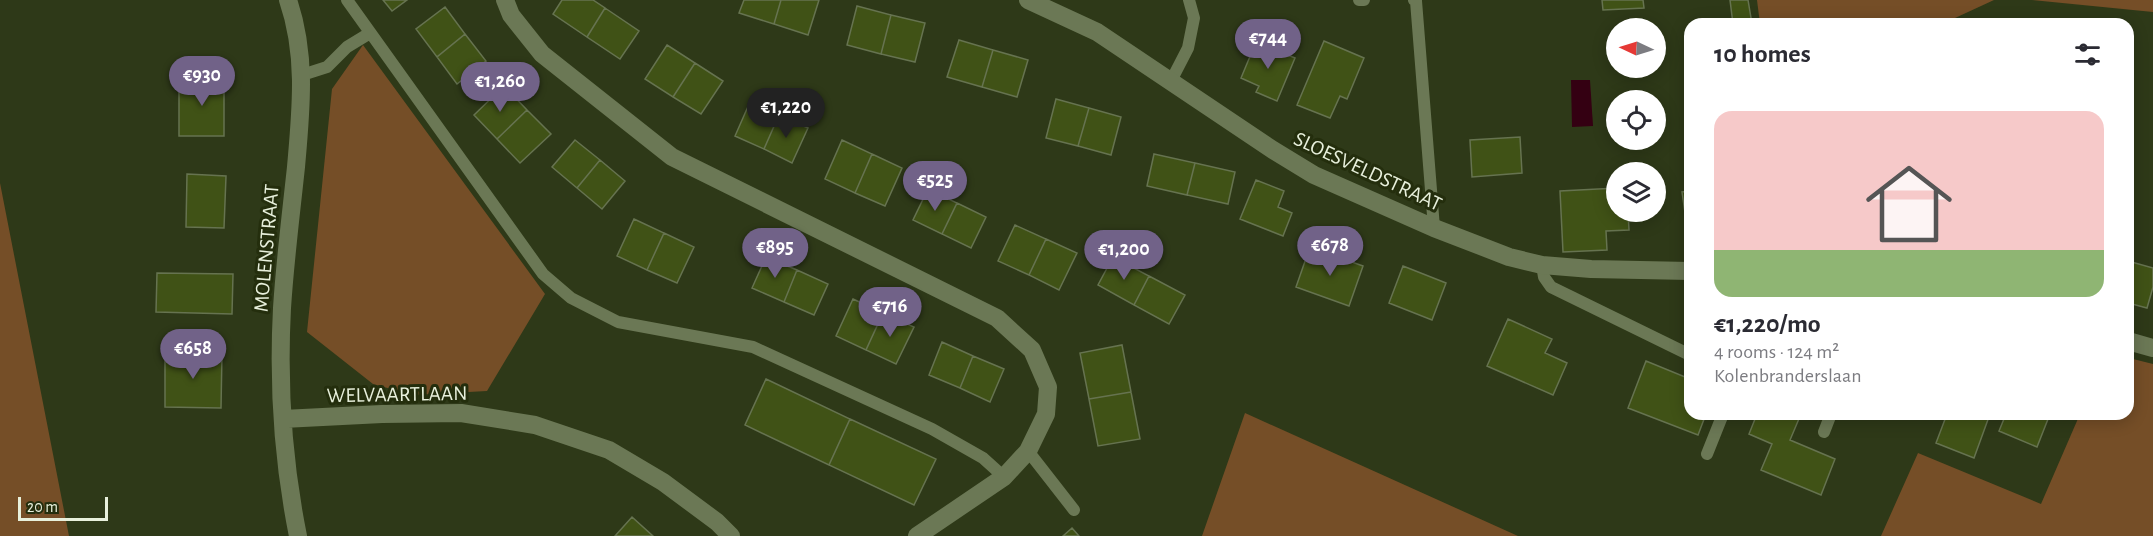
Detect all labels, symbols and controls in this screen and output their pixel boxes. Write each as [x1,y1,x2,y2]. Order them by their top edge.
north arrow [1606,18,1666,78]
map controls [1606,18,1666,222]
pin: €744 [1232,19,1304,70]
text: €744 [1249,28,1287,48]
icon: filters [2071,38,2104,71]
text: 10 homes [1714,41,1811,67]
pin: €930 [166,56,238,107]
pin: €1,260 [451,62,549,113]
text: €930 [183,65,221,85]
text: €1,260 [475,71,525,91]
pin: €1,220 [737,88,835,139]
button: locate [1606,90,1666,150]
text: €1,220 [761,97,811,117]
street label: SLOESVELDSTRAAT [1291,128,1445,215]
icon: home [1855,150,1963,258]
pin: €525 [899,161,971,212]
button: layers [1606,162,1666,222]
text: €525 [917,170,953,190]
street label: MOLENSTRAAT [250,183,283,313]
pin: €678 [1294,226,1366,277]
pin: €895 [739,228,811,279]
pin: €1,200 [1075,230,1173,281]
text: €678 [1311,235,1349,255]
text: €895 [756,237,794,257]
text: €1,200 [1098,239,1150,259]
pin: €716 [854,287,926,338]
text: €716 [873,296,907,316]
text: €1,220/mo [1714,311,1821,337]
pin: €658 [157,329,229,380]
text: €658 [174,338,212,358]
text: 4 rooms · 124 m² [1714,342,1839,362]
text: Kolenbranderslaan [1714,366,1861,386]
street label: WELVAARTLAAN [326,383,468,406]
scale bar [18,494,108,522]
text: 20 m [27,499,58,515]

